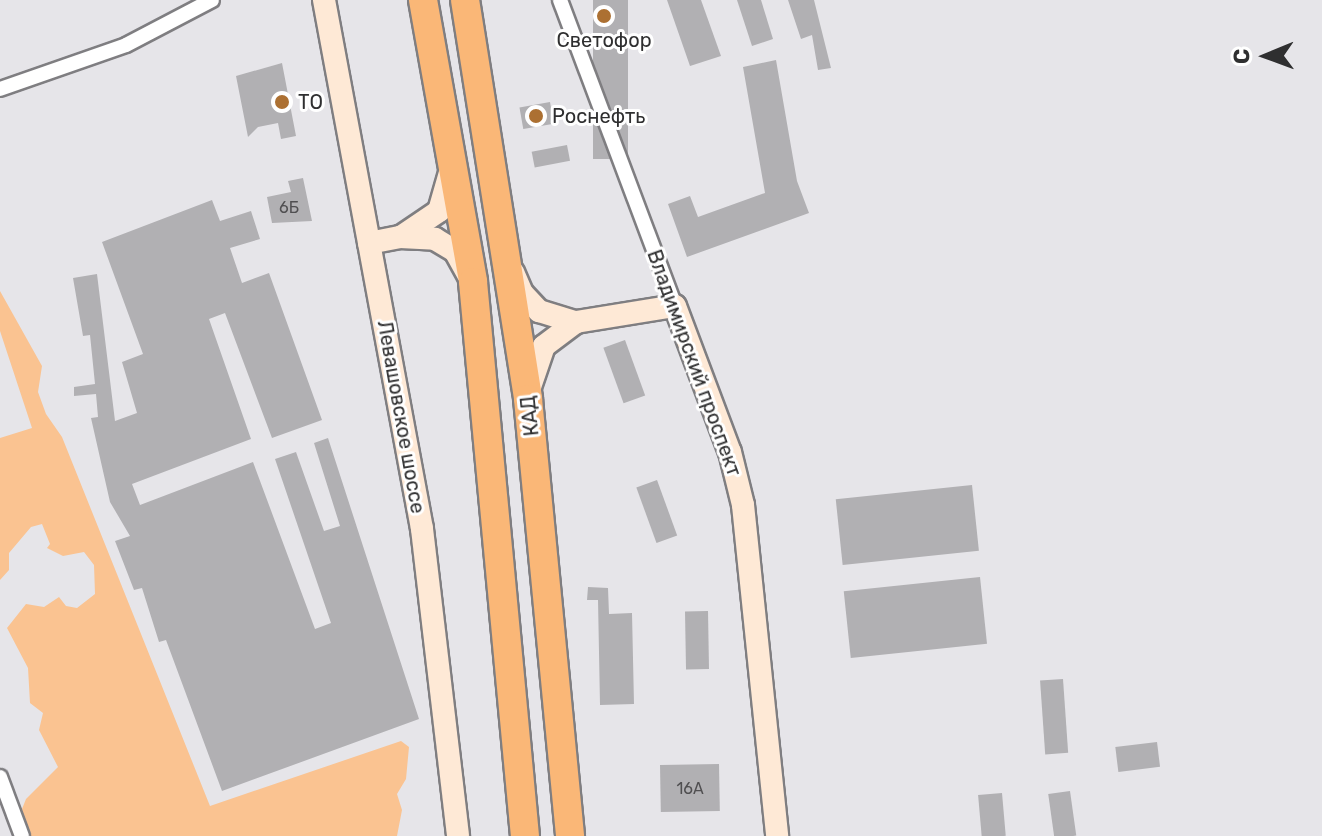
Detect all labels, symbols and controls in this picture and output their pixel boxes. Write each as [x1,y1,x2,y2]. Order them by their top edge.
marker: Светофор [595,7,613,25]
north arrow [1226,16,1306,96]
place label: Светофор [556,28,652,52]
text: С [1228,48,1255,64]
place label: ТО [298,90,323,114]
marker: ТО [273,93,291,111]
place label: Роснефть [552,104,645,128]
marker: Роснефть [527,107,545,125]
house number: 6Б [279,198,299,218]
street label: Владимирский проспект [642,246,746,480]
street label: Левашовское шоссе [372,319,430,515]
street label: КАД [516,395,544,437]
house number: 16А [676,779,704,799]

